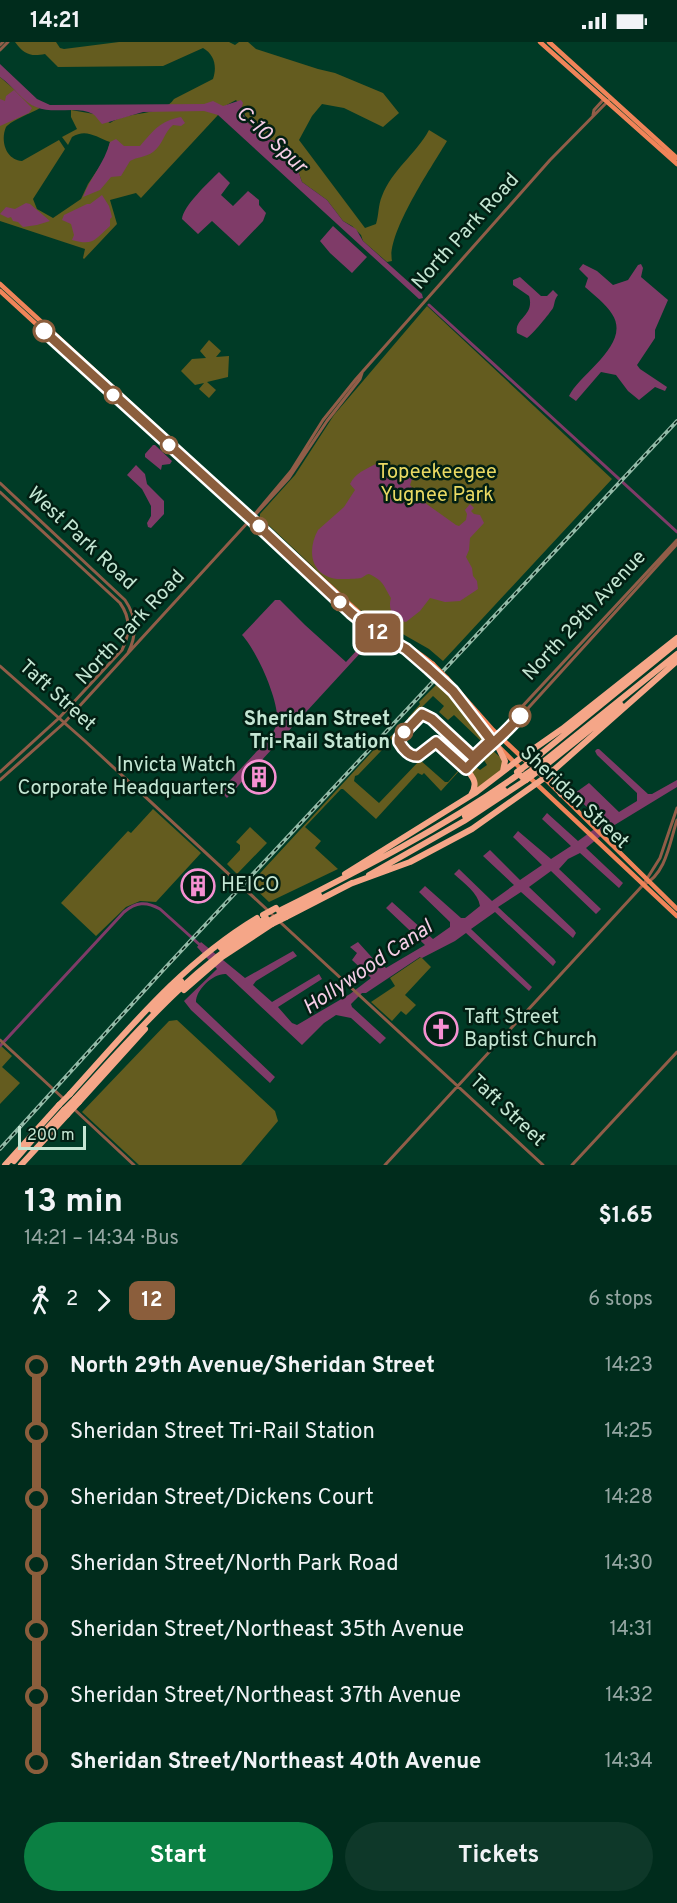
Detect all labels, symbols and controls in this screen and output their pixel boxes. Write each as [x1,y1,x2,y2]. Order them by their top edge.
text: 14:21 [30,8,81,35]
water label: C-10 Spur [229,100,314,181]
street label: North Park Road [407,168,525,296]
unlabelled marker [33,320,55,342]
unlabelled marker [104,386,122,404]
unlabelled marker [160,436,178,454]
park label: Topeekeegee Yugnee Park [377,460,497,509]
street label: West Park Road [21,482,141,596]
unlabelled marker [250,517,268,535]
street label: North 29th Avenue [518,545,652,687]
street label: North Park Road [71,565,191,691]
unlabelled marker [331,593,349,611]
line badge: 12 [351,614,405,652]
text: 12 [367,620,389,647]
street label: Taft Street [13,655,101,737]
unlabelled marker [509,705,531,727]
place label: Sheridan Street Tri-Rail Station [244,707,390,756]
marker: Sheridan Street Tri-Rail Station [395,723,413,741]
street label: Sheridan Street [514,741,634,855]
place label: Invicta Watch Corporate Headquarters [18,753,236,802]
building icon: Invicta Watch Corporate Headquarters [241,759,277,795]
building icon: HEICO [180,868,216,904]
place label: HEICO [221,873,280,899]
water label: Hollywood Canal [298,914,440,1021]
place label: Taft Street Baptist Church [464,1005,597,1054]
church icon: Taft Street Baptist Church [423,1011,459,1047]
street label: Taft Street [463,1069,551,1153]
scale bar [18,1123,86,1150]
text: 200 m [27,1126,75,1146]
text: 13 min [24,1182,123,1224]
text: $1.65 [599,1203,653,1230]
text: 14:21 – 14:34 · Bus [24,1226,179,1252]
icon: walk [24,1284,57,1317]
icon: forward [87,1284,120,1317]
text: 2 [66,1287,78,1313]
text: 12 [141,1287,163,1314]
text: 6 stops [588,1287,653,1313]
text: North 29th Avenue/Sheridan Street [70,1353,435,1380]
text: 14:23 [605,1353,653,1379]
text: Sheridan Street Tri-Rail Station [70,1419,375,1446]
text: 14:25 [604,1419,653,1445]
text: Sheridan Street/Dickens Court [70,1485,374,1512]
text: 14:28 [605,1485,653,1511]
text: Sheridan Street/North Park Road [70,1551,399,1578]
text: 14:30 [604,1551,653,1577]
text: Sheridan Street/Northeast 35th Avenue [70,1617,464,1644]
text: 14:31 [610,1617,653,1643]
text: Sheridan Street/Northeast 37th Avenue [70,1683,461,1710]
text: 14:32 [605,1683,653,1709]
text: Sheridan Street/Northeast 40th Avenue [70,1749,481,1776]
text: 14:34 [605,1749,653,1775]
button: Start [24,1822,333,1891]
button: Tickets [345,1822,653,1891]

